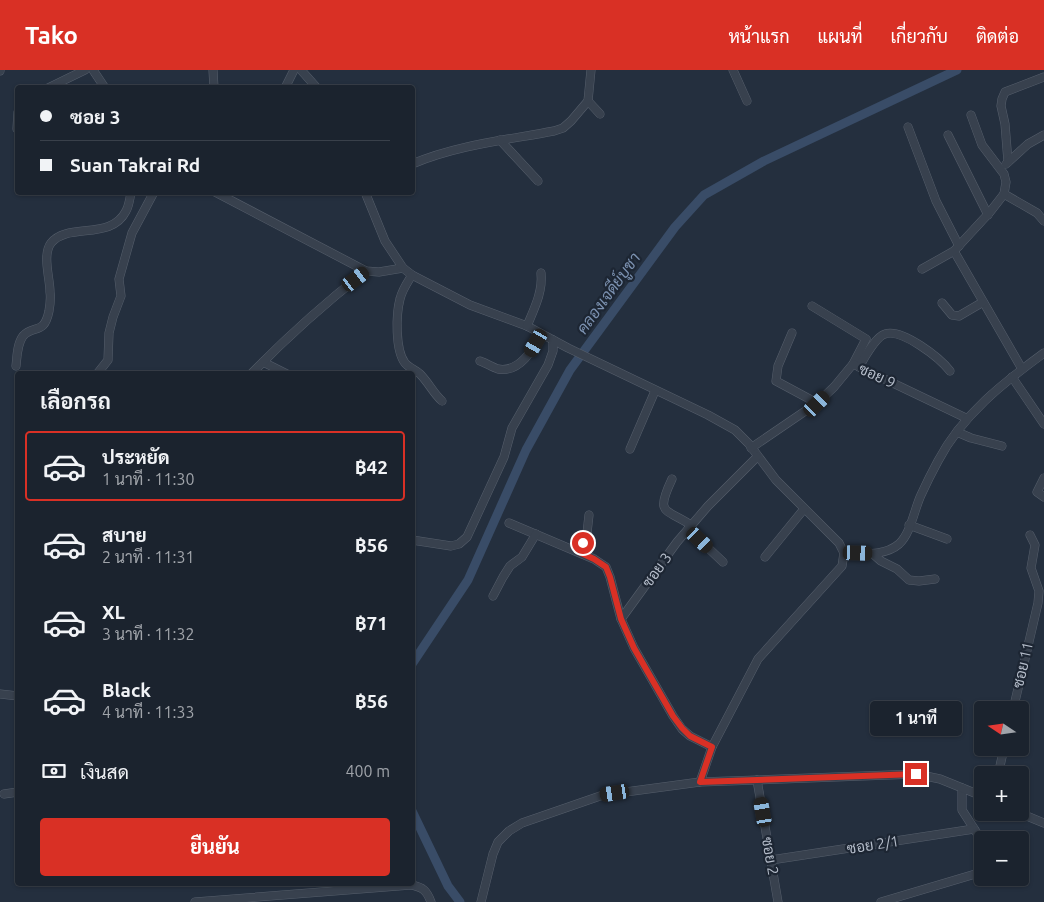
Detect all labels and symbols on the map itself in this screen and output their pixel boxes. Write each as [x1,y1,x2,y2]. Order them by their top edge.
water label: คลองเจดีย์บูชา [570,247,646,339]
car [339,264,372,294]
car [522,326,549,360]
street label: ซอย 9 [856,360,898,391]
car [800,388,833,420]
car [683,524,716,556]
route start [572,532,594,554]
car [842,545,873,561]
street label: ซอย 3 [638,549,675,590]
street label: ซอย 11 [1009,640,1036,690]
north arrow [974,701,1029,756]
callout: 1 นาที [870,702,962,736]
route end [905,763,927,785]
car [599,783,630,803]
car [753,796,772,828]
street label: ซอย 2/1 [846,832,900,857]
street label: ซอย 2 [759,835,782,876]

